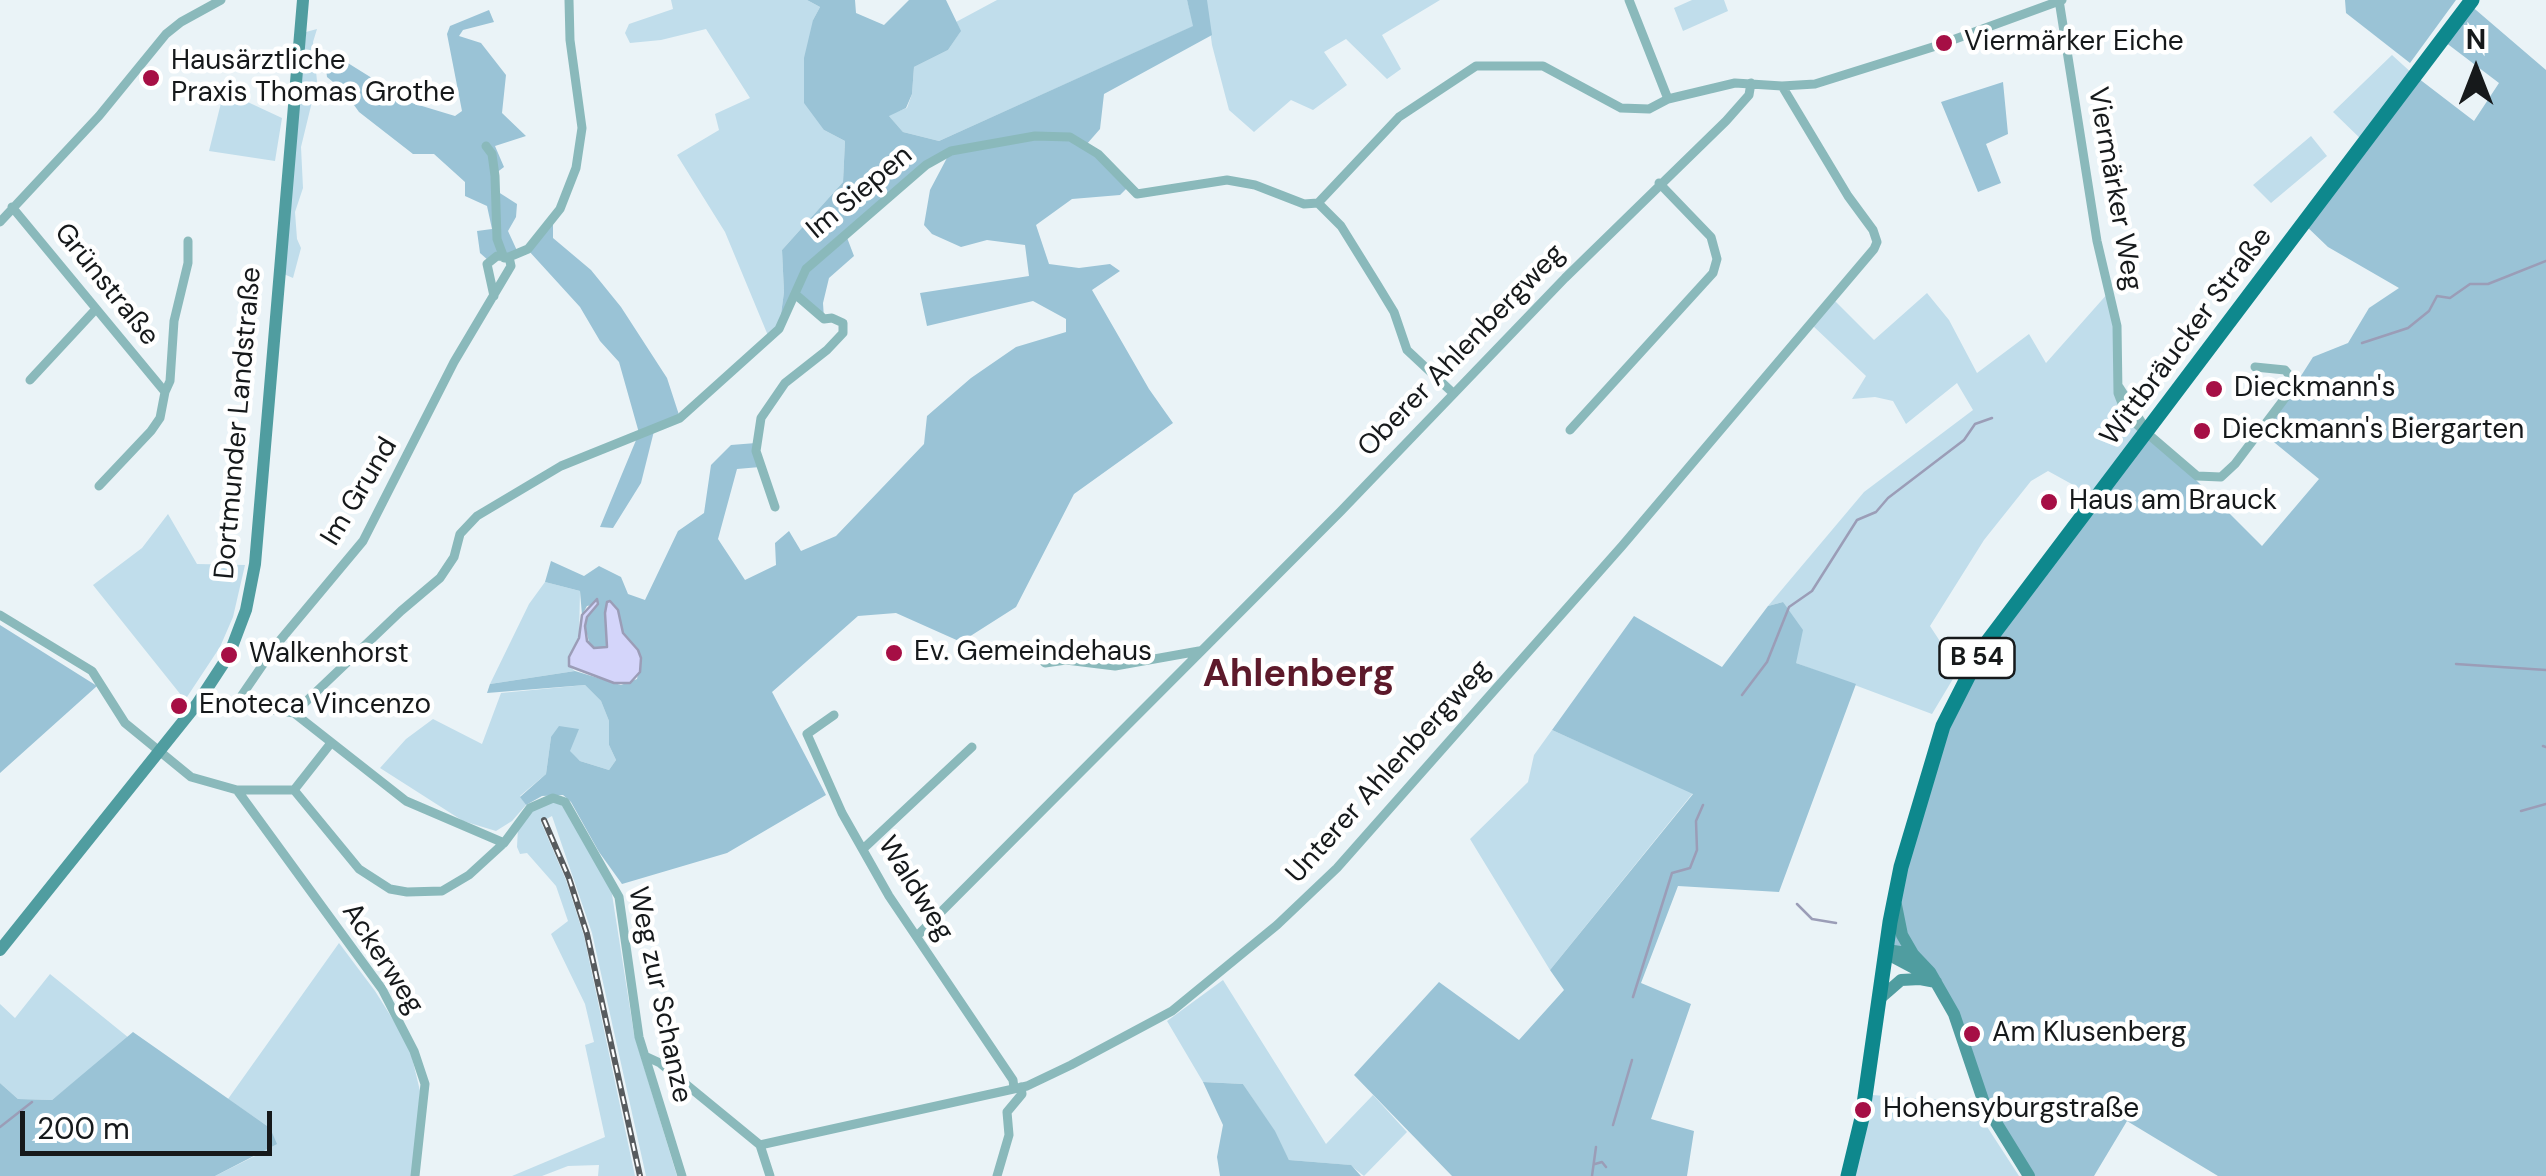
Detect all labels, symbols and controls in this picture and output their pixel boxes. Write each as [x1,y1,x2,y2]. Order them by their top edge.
north arrow [2426,20,2526,120]
text: N [2466,21,2486,58]
place label: Viermärker Eiche [1964,26,2184,60]
marker: Viermärker Eiche [1933,32,1955,54]
place label: Hausärztliche Praxis Thomas Grothe [171,45,455,111]
marker: Hausärztliche Praxis Thomas Grothe [140,67,162,89]
street label: Viermärker Weg [2080,85,2148,293]
street label: Im Siepen [800,139,920,247]
street label: Grünstraße [46,217,166,353]
street label: Wittbräucker Straße [2094,221,2280,453]
street label: Oberer Ahlenbergweg [1352,238,1572,464]
street label: Dortmunder Landstraße [209,266,269,580]
place label: Dieckmann's [2234,372,2395,406]
marker: Dieckmann's [2203,378,2225,400]
place label: Dieckmann's Biergarten [2222,414,2524,448]
marker: Dieckmann's Biergarten [2191,420,2213,442]
street label: Im Grund [315,432,405,552]
place label: Haus am Brauck [2069,485,2277,519]
marker: Haus am Brauck [2038,491,2060,513]
place label: Ev. Gemeindehaus [914,636,1152,670]
place label: Walkenhorst [249,638,409,672]
road number: B 54 [1940,638,2014,678]
marker: Ev. Gemeindehaus [883,642,905,664]
marker: Walkenhorst [218,644,240,666]
district label: Ahlenberg [1203,653,1395,699]
street label: Unterer Ahlenbergweg [1280,653,1498,891]
place label: Enoteca Vincenzo [199,689,431,723]
marker: Enoteca Vincenzo [168,695,190,717]
street label: Waldweg [870,830,960,948]
street label: Weg zur Schanze [620,884,698,1106]
street label: Ackerweg [334,897,430,1021]
place label: Am Klusenberg [1992,1017,2187,1051]
marker: Am Klusenberg [1961,1023,1983,1045]
scale bar [25,1091,278,1153]
place label: Hohensyburgstraße [1883,1093,2139,1127]
marker: Hohensyburgstraße [1852,1099,1874,1121]
text: 200 m [37,1109,130,1148]

